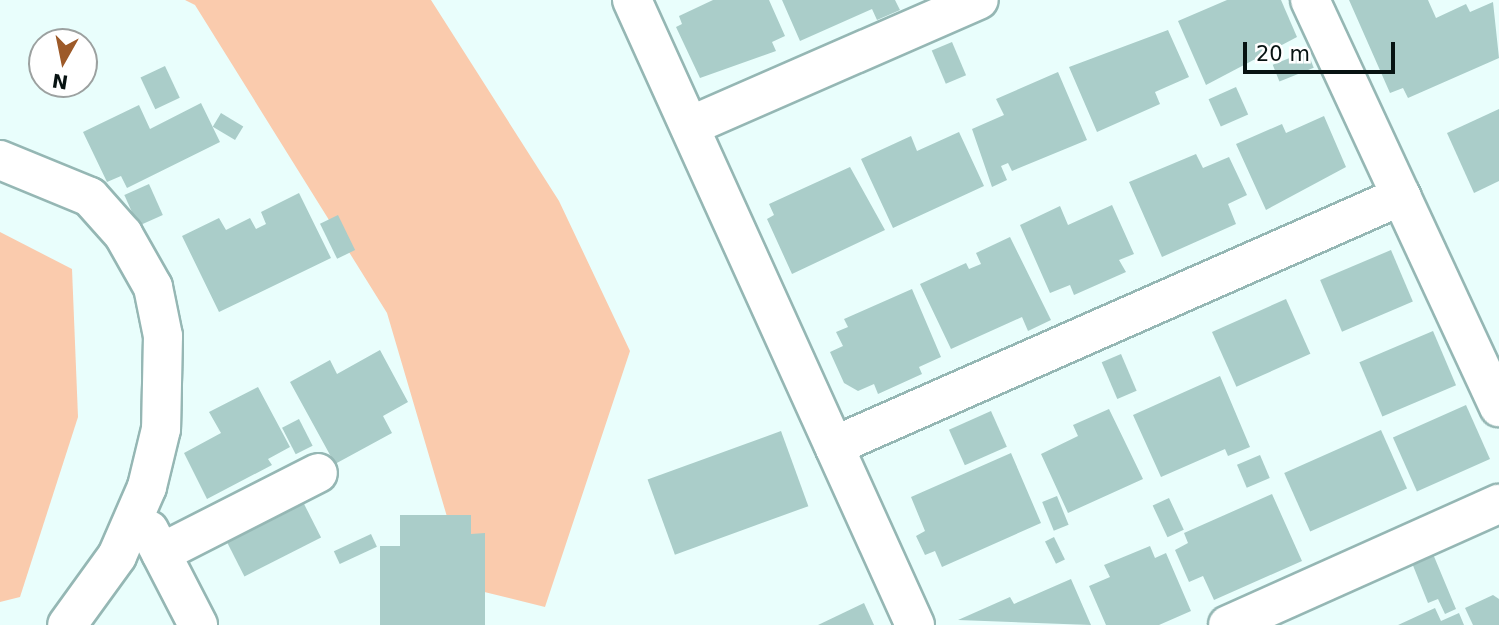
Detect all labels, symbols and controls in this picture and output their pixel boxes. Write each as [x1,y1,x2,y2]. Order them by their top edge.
north arrow [28,28,98,98]
scale bar [1247,28,1399,72]
text: 20 m [1256,42,1310,66]
text: N [50,70,70,94]

